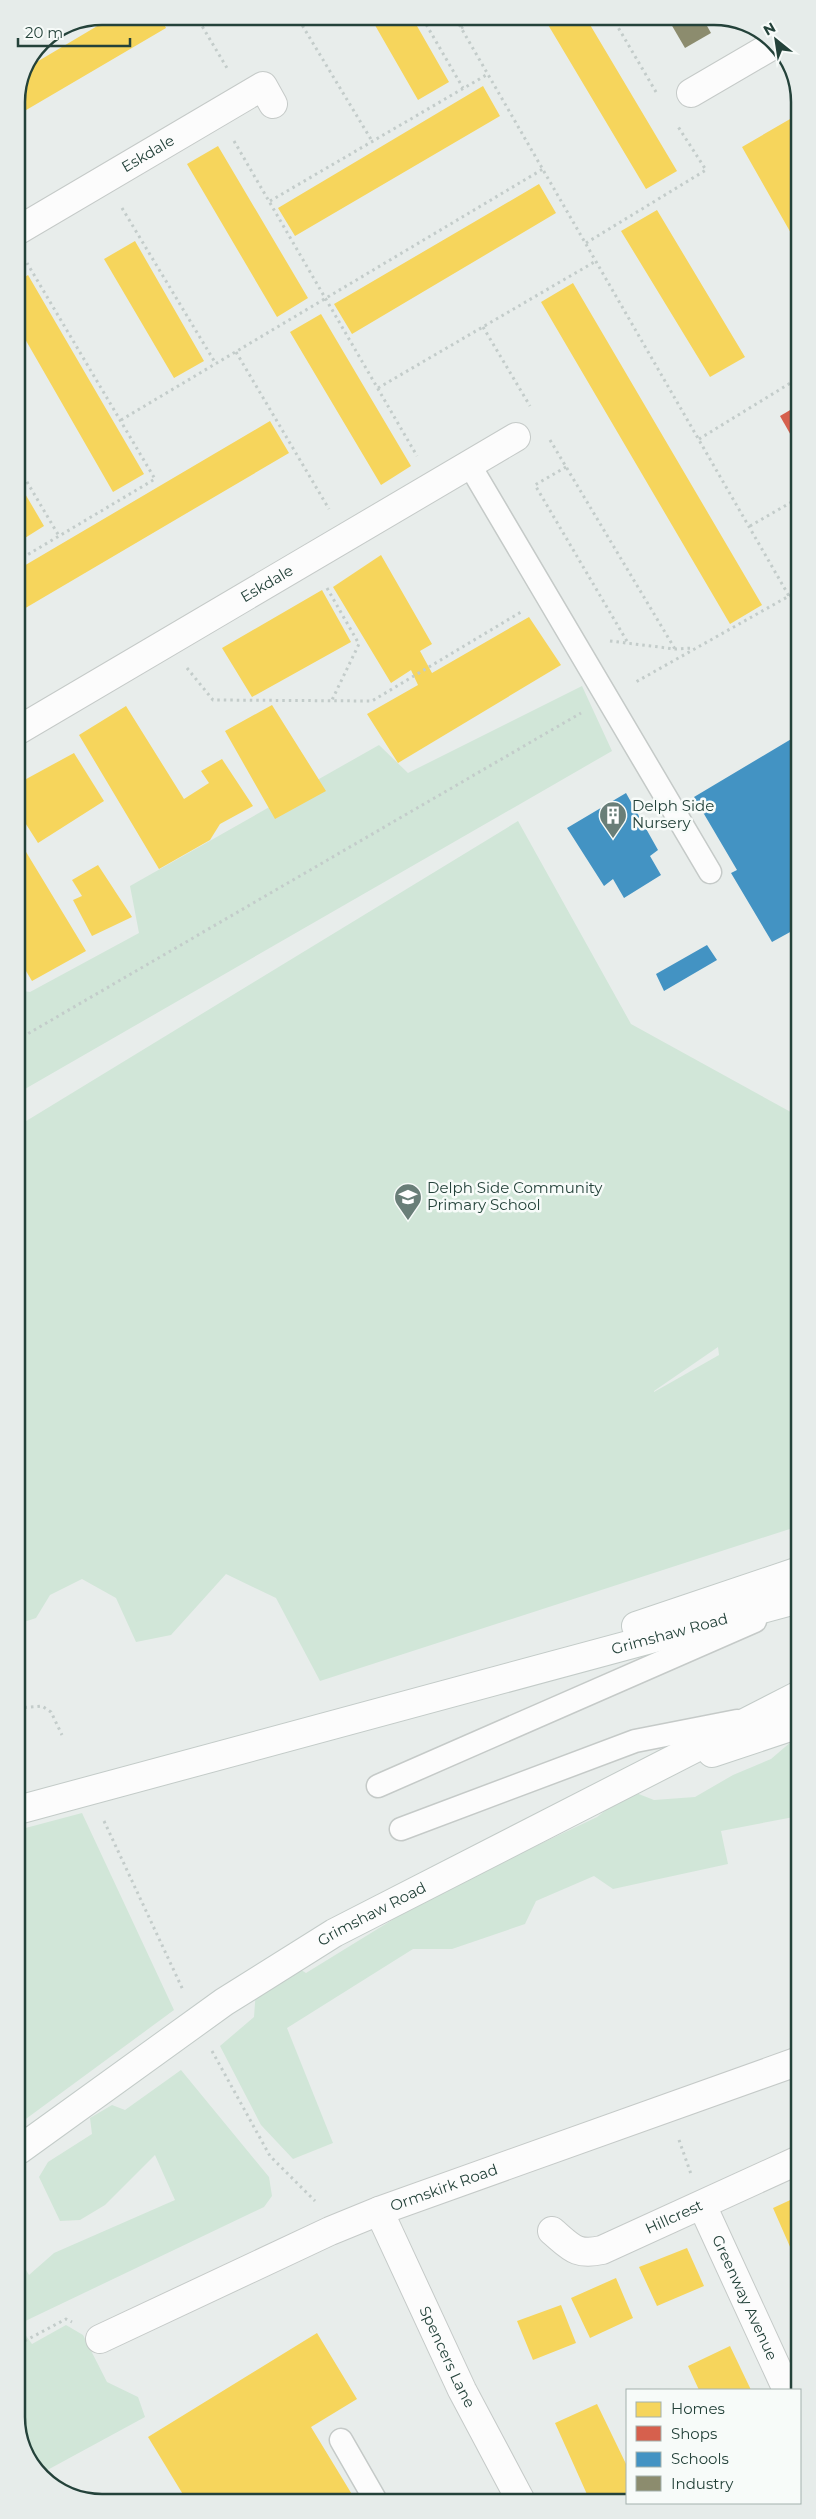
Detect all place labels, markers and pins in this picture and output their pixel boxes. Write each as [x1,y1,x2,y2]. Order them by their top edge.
place label: Delph Side Nursery [632,796,714,832]
building icon: Delph Side Nursery [598,800,628,839]
place label: Delph Side Community Primary School [427,1178,603,1214]
school or university icon: Delph Side Community Primary School [393,1182,423,1221]

